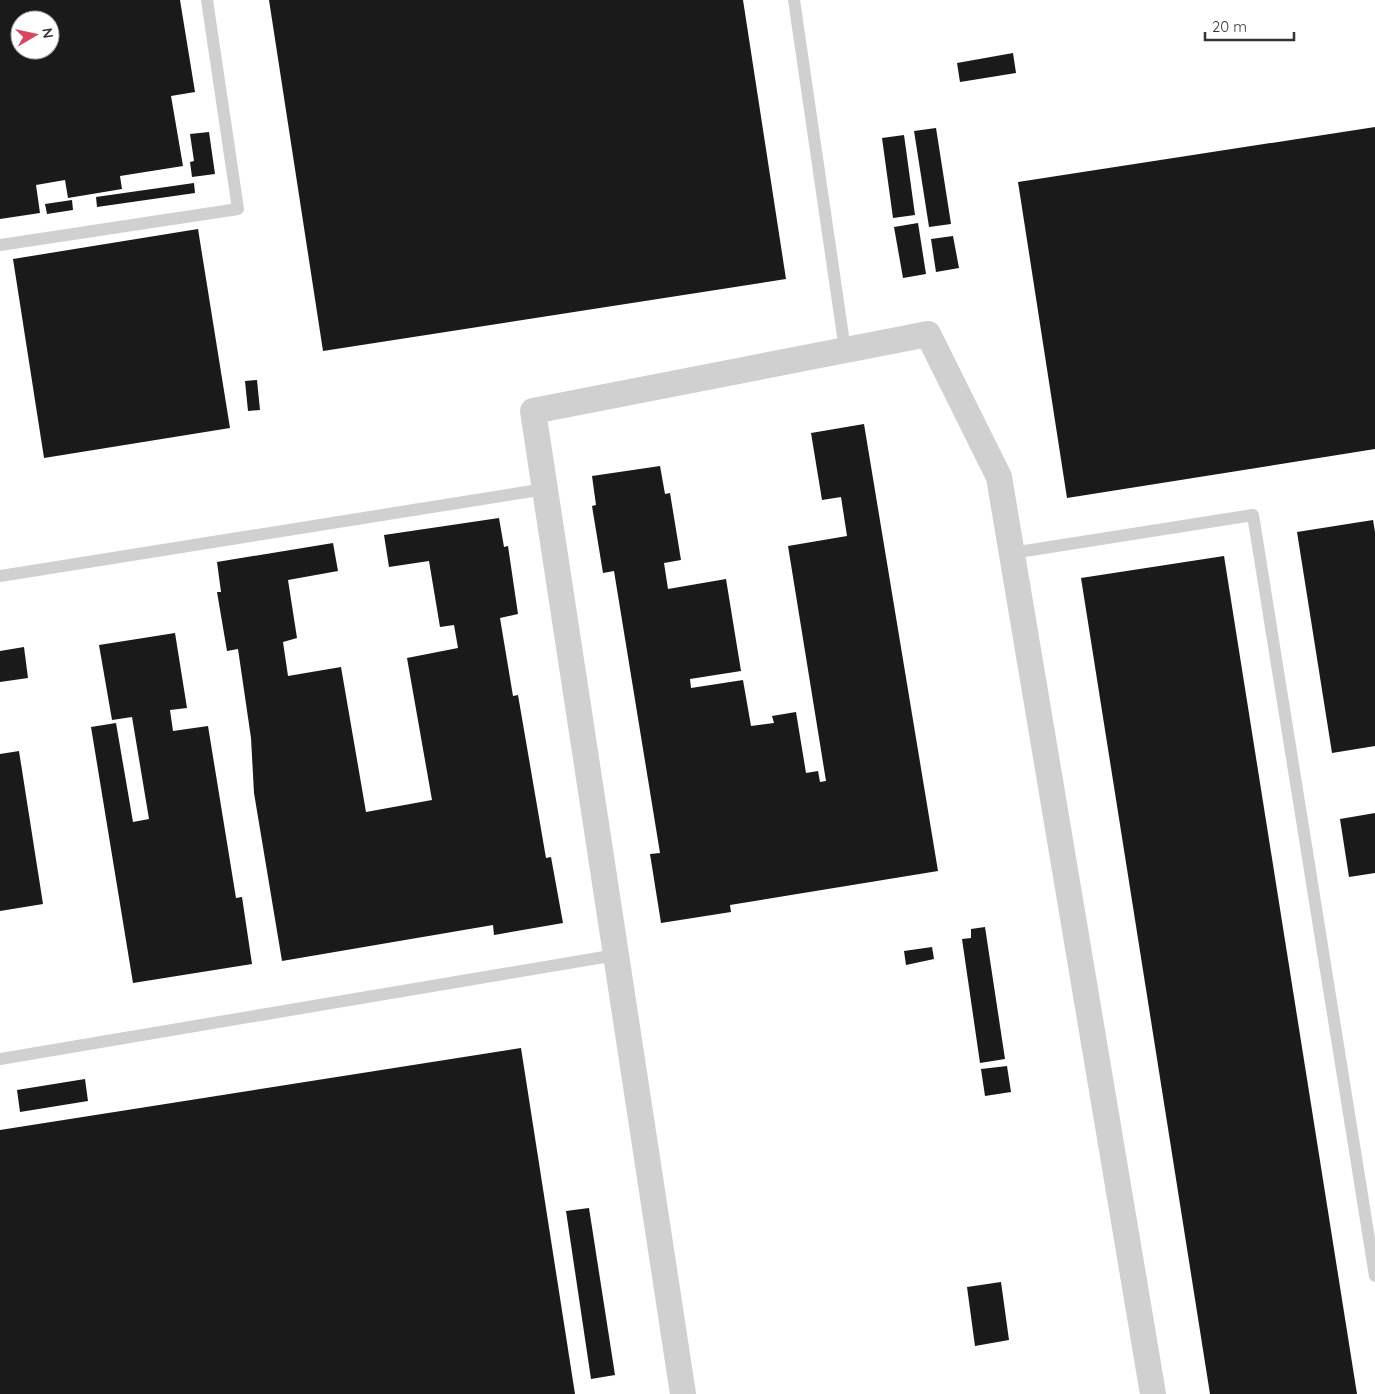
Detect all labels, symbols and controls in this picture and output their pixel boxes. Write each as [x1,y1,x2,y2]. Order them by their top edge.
north arrow [10,10,60,60]
scale bar [1205,10,1294,42]
text: 20 m [1212,17,1247,36]
text: N [38,26,58,39]

